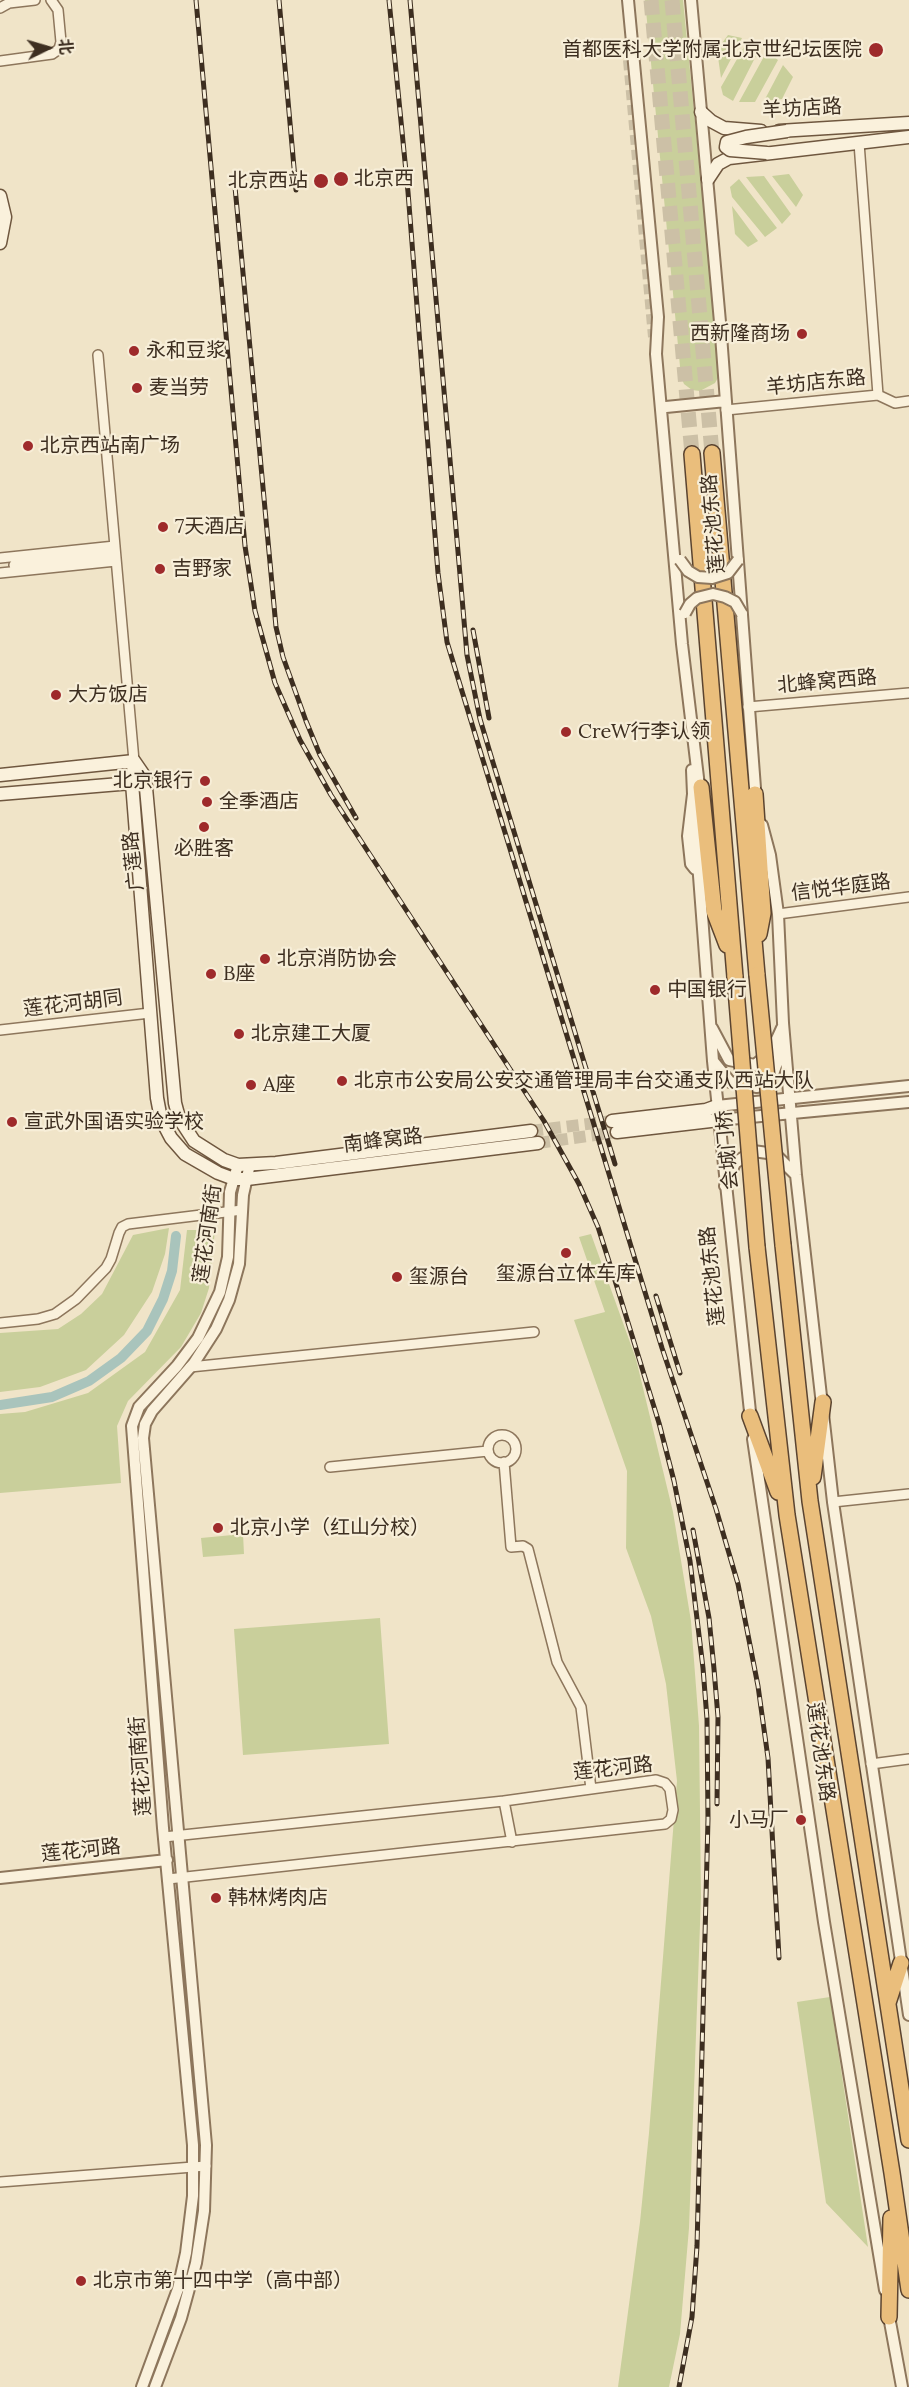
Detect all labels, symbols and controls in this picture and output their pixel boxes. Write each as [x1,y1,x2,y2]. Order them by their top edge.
north arrow [18,18,78,78]
text: 北 [55,38,77,55]
place label: 首都医科大学附属北京世纪坛医院 [562,38,862,62]
marker: 首都医科大学附属北京世纪坛医院 [867,41,885,59]
street label: 羊坊店路 [761,95,843,123]
place label: 北京西 [354,167,414,191]
place label: 北京西站 [228,169,308,193]
marker: 北京西 [332,170,350,188]
marker: 北京西站 [312,172,330,190]
place label: 西新隆商场 [690,322,790,346]
marker: 西新隆商场 [795,327,809,341]
place label: 永和豆浆 [146,339,226,363]
marker: 永和豆浆 [127,344,141,358]
street label: 羊坊店东路 [765,366,867,400]
place label: 麦当劳 [149,376,209,400]
marker: 麦当劳 [130,381,144,395]
place label: 北京西站南广场 [40,434,180,458]
marker: 北京西站南广场 [21,439,35,453]
street label: 莲花池东路 [698,473,730,575]
place label: 7天酒店 [175,515,244,539]
marker: 7天酒店 [156,520,170,534]
place label: 吉野家 [172,557,232,581]
marker: 吉野家 [153,562,167,576]
street label: 北蜂窝西路 [776,666,878,698]
place label: 大方饭店 [68,683,148,707]
marker: 大方饭店 [49,688,63,702]
place label: CreW行李认领 [578,720,711,744]
marker: CreW行李认领 [559,725,573,739]
place label: 北京银行 [113,769,193,793]
marker: 北京银行 [198,774,212,788]
place label: 全季酒店 [219,790,299,814]
marker: 全季酒店 [200,795,214,809]
marker: 必胜客 [197,820,211,834]
street label: 广莲路 [119,830,149,892]
place label: 必胜客 [174,837,234,861]
street label: 信悦华庭路 [790,870,892,906]
place label: 北京消防协会 [277,947,397,971]
marker: 北京消防协会 [258,952,272,966]
place label: B座 [223,962,255,986]
marker: B座 [204,967,218,981]
place label: 中国银行 [667,978,747,1002]
marker: 中国银行 [648,983,662,997]
street label: 莲花河胡同 [22,986,124,1022]
place label: 北京建工大厦 [251,1022,371,1046]
marker: 北京建工大厦 [232,1027,246,1041]
place label: 北京市公安局公安交通管理局丰台交通支队西站大队 [354,1069,814,1093]
place label: A座 [263,1073,296,1097]
marker: 北京市公安局公安交通管理局丰台交通支队西站大队 [335,1074,349,1088]
marker: A座 [244,1078,258,1092]
street label: 会城门桥 [713,1109,743,1191]
place label: 宣武外国语实验学校 [24,1110,204,1134]
marker: 宣武外国语实验学校 [5,1115,19,1129]
street label: 南蜂窝路 [342,1124,424,1158]
street label: 莲花河南街 [189,1183,227,1285]
street label: 莲花池东路 [696,1225,730,1327]
marker: 玺源台立体车库 [559,1246,573,1260]
place label: 玺源台立体车库 [496,1262,636,1286]
place label: 玺源台 [409,1265,469,1289]
marker: 玺源台 [390,1270,404,1284]
place label: 北京小学（红山分校） [230,1516,430,1540]
marker: 北京小学（红山分校） [211,1521,225,1535]
street label: 莲花池东路 [801,1701,839,1803]
street label: 莲花河南街 [126,1715,156,1817]
street label: 莲花河路 [572,1753,654,1785]
place label: 小马厂 [729,1808,789,1832]
marker: 小马厂 [794,1813,808,1827]
street label: 莲花河路 [40,1835,122,1867]
place label: 韩林烤肉店 [228,1886,328,1910]
marker: 韩林烤肉店 [209,1891,223,1905]
place label: 北京市第十四中学（高中部） [93,2269,353,2293]
marker: 北京市第十四中学（高中部） [74,2274,88,2288]

